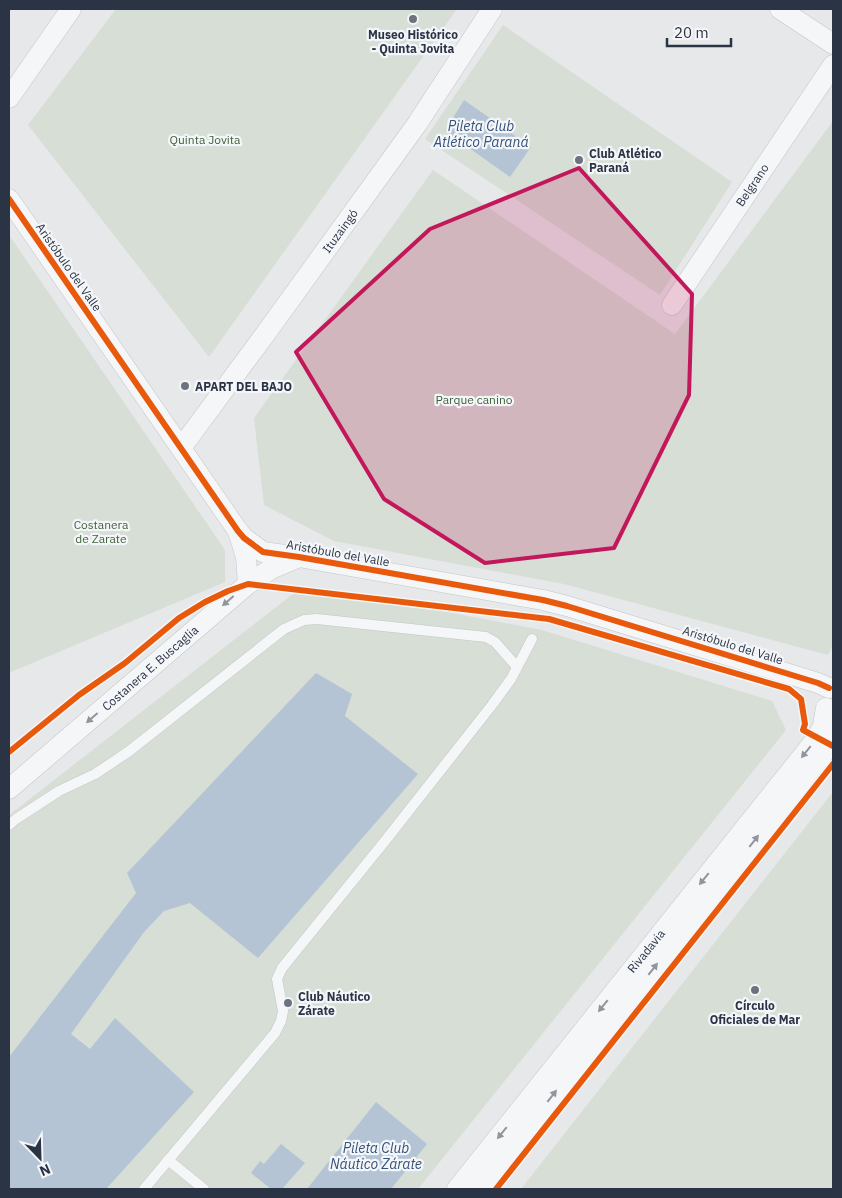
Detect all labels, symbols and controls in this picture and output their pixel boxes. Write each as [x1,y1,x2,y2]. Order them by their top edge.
marker: Museo Histórico - Quinta Jovita [407,13,419,25]
scale bar [667,15,731,47]
text: 20 m [674,23,709,42]
place label: Museo Histórico - Quinta Jovita [368,27,458,56]
water label: Pileta Club Atlético Paraná [432,117,529,151]
park label: Quinta Jovita [170,132,241,147]
place label: Club Atlético Paraná [589,146,662,175]
marker: Club Atlético Paraná [573,154,585,166]
street label: Belgrano [732,161,772,209]
street label: Ituzaingó [319,206,361,256]
street label: Aristóbulo del Valle [33,220,105,314]
place label: APART DEL BAJO [195,379,292,394]
marker: APART DEL BAJO [179,380,191,392]
park label: Parque canino [436,392,513,407]
park label: Costanera de Zarate [74,517,129,546]
street label: Aristóbulo del Valle [285,537,391,570]
one-way arrow [222,595,235,606]
street label: Costanera E. Buscaglia [99,622,202,714]
street label: Aristóbulo del Valle [681,623,785,668]
one-way arrow [86,712,98,724]
one-way arrow [800,745,811,758]
one-way arrow [748,835,759,848]
one-way arrow [699,872,710,885]
street label: Rivadavia [624,926,668,976]
one-way arrow [648,962,658,975]
marker: Círculo Oficiales de Mar [749,984,761,996]
place label: Club Náutico Zárate [298,989,371,1018]
marker: Club Náutico Zárate [282,997,294,1009]
place label: Círculo Oficiales de Mar [710,998,800,1027]
one-way arrow [598,999,609,1012]
one-way arrow [547,1090,558,1103]
one-way arrow [496,1126,507,1139]
north arrow [15,1133,65,1183]
water label: Pileta Club Náutico Zárate [330,1139,422,1173]
text: N [37,1160,53,1180]

